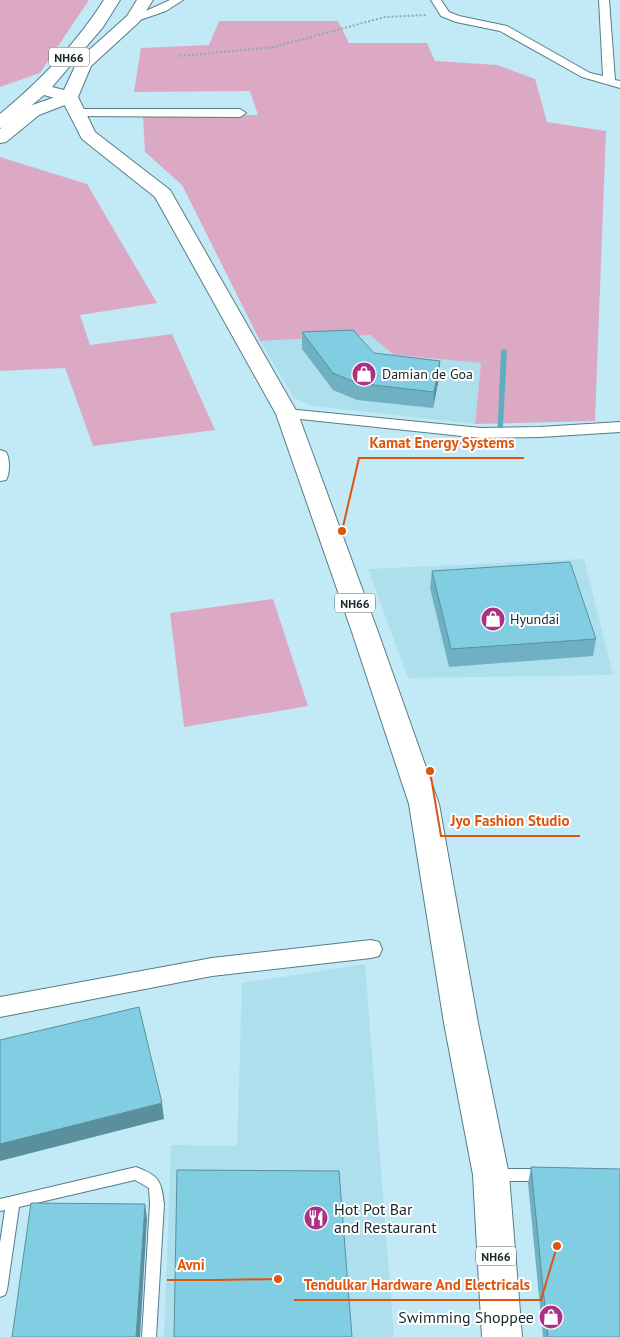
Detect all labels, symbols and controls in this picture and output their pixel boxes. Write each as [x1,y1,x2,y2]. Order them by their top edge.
road number: NH66 [49,48,89,66]
shop icon: Damian de Goa [351,361,377,387]
place label: Damian de Goa [382,365,473,383]
callout: Kamat Energy Systems [359,428,524,458]
text: Kamat Energy Systems [370,433,514,452]
road number: NH66 [335,594,375,612]
shop icon: Hyundai [480,606,506,632]
place label: Hyundai [510,610,559,628]
callout: Jyo Fashion Studio [441,806,580,836]
text: Jyo Fashion Studio [450,811,569,830]
place label: Hot Pot Bar and Restaurant [334,1199,437,1237]
restaurant icon: Hot Pot Bar and Restaurant [303,1205,329,1231]
road number: NH66 [476,1246,516,1266]
callout: Avni [167,1250,215,1280]
text: Avni [177,1255,205,1274]
callout: Tendulkar Hardware And Electricals [294,1270,541,1300]
text: Tendulkar Hardware And Electricals [304,1275,530,1294]
shop icon: Swimming Shoppee [538,1304,564,1330]
place label: Swimming Shoppee [398,1307,534,1327]

